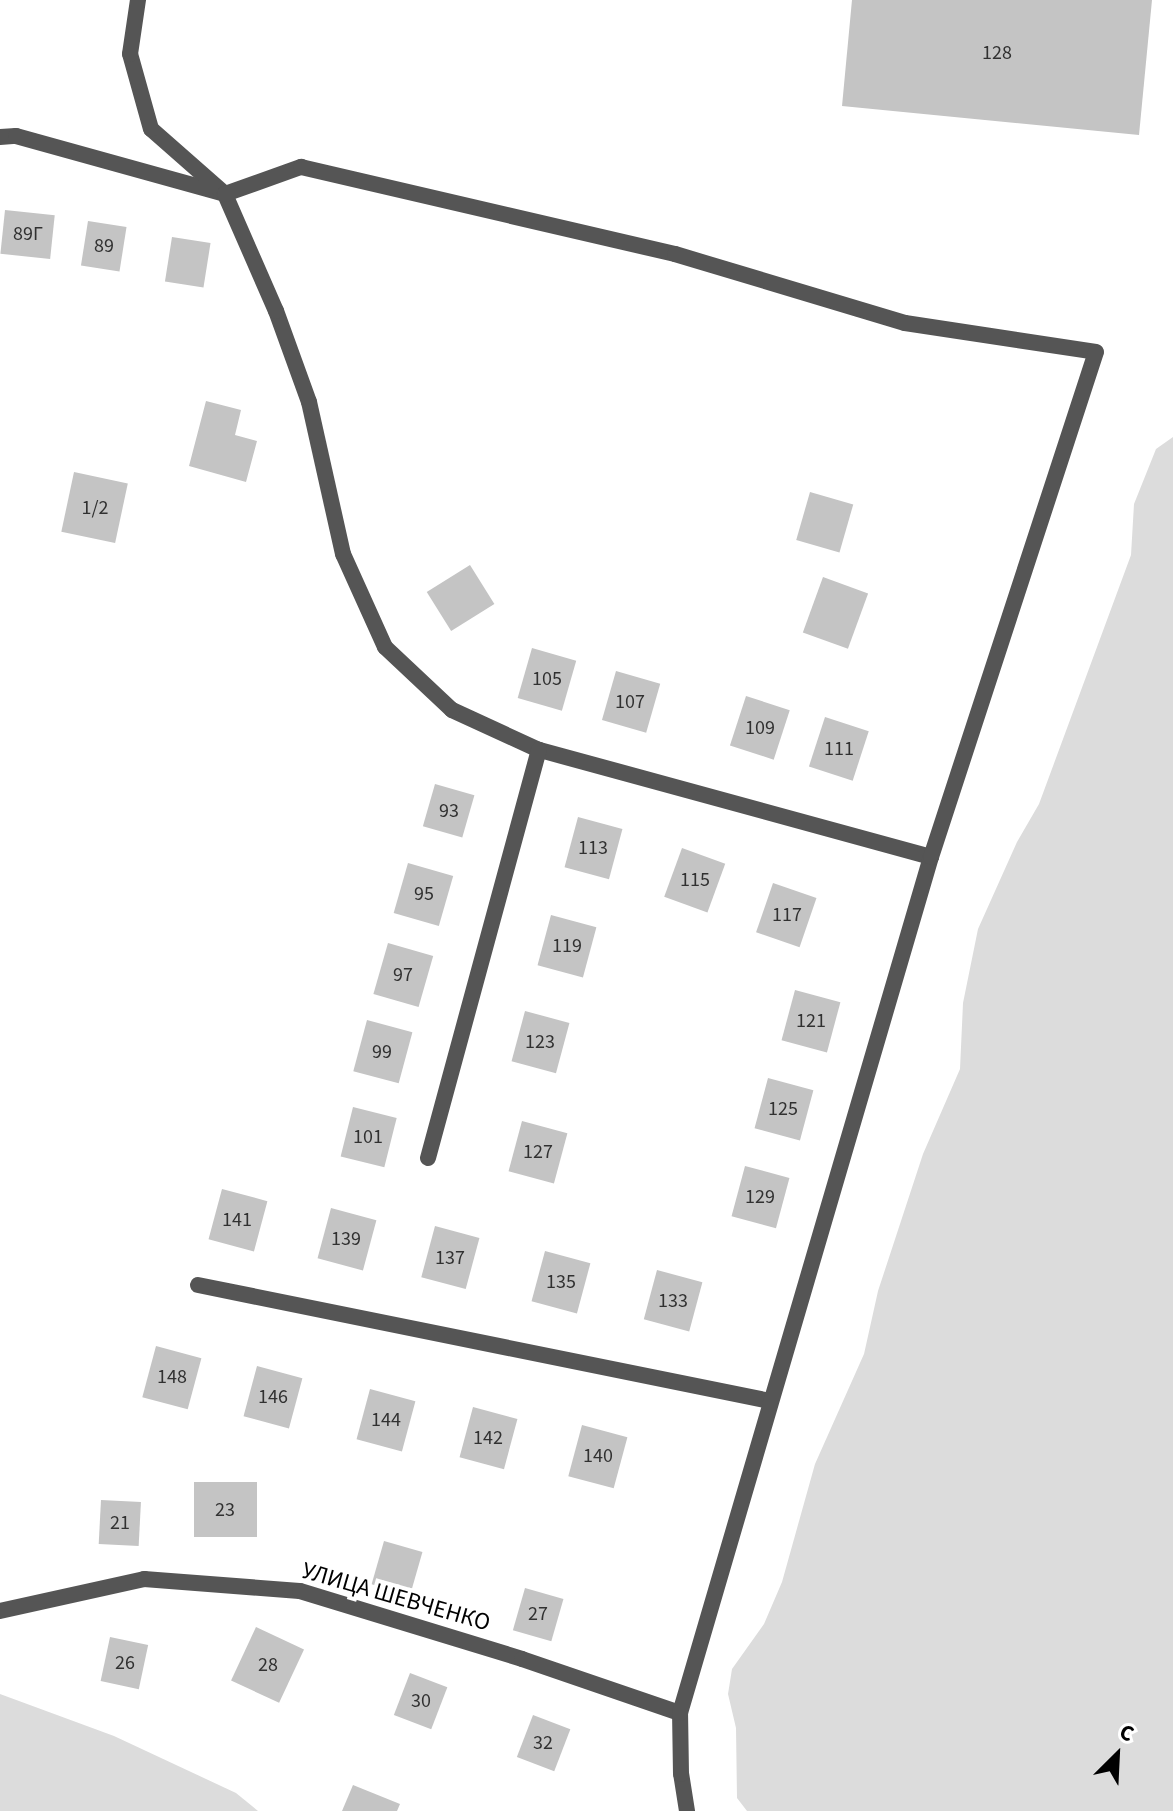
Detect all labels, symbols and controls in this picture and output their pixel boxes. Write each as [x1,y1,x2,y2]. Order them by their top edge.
house number: 128 [982,41,1012,65]
house number: 89Г [13,222,43,246]
house number: 89 [94,234,114,258]
house number: 1/2 [82,496,108,520]
house number: 105 [532,667,562,691]
house number: 107 [615,690,645,714]
house number: 109 [745,716,775,740]
house number: 111 [824,737,854,761]
house number: 93 [439,799,459,823]
house number: 113 [578,836,608,860]
house number: 115 [680,868,710,892]
house number: 95 [414,882,434,906]
house number: 117 [772,903,802,927]
house number: 119 [552,934,582,958]
house number: 97 [393,963,413,987]
house number: 121 [796,1009,826,1033]
house number: 123 [525,1030,555,1054]
house number: 99 [372,1040,392,1064]
house number: 125 [768,1097,798,1121]
house number: 101 [353,1125,383,1149]
house number: 127 [523,1140,553,1164]
house number: 129 [745,1185,775,1209]
house number: 141 [222,1208,252,1232]
house number: 139 [331,1227,361,1251]
house number: 137 [435,1246,465,1270]
house number: 135 [546,1270,576,1294]
house number: 133 [658,1289,688,1313]
house number: 148 [157,1365,187,1389]
house number: 146 [258,1385,288,1409]
house number: 144 [371,1408,401,1432]
house number: 142 [473,1426,503,1450]
house number: 140 [583,1444,613,1468]
house number: 23 [215,1498,235,1522]
house number: 21 [110,1511,130,1535]
street label: УЛИЦА ШЕВЧЕНКО [299,1556,493,1638]
house number: 27 [528,1602,548,1626]
house number: 26 [115,1651,135,1675]
house number: 28 [258,1653,278,1677]
house number: 30 [411,1689,431,1713]
north arrow [1077,1715,1157,1795]
text: С [1114,1716,1139,1750]
house number: 32 [533,1731,553,1755]

